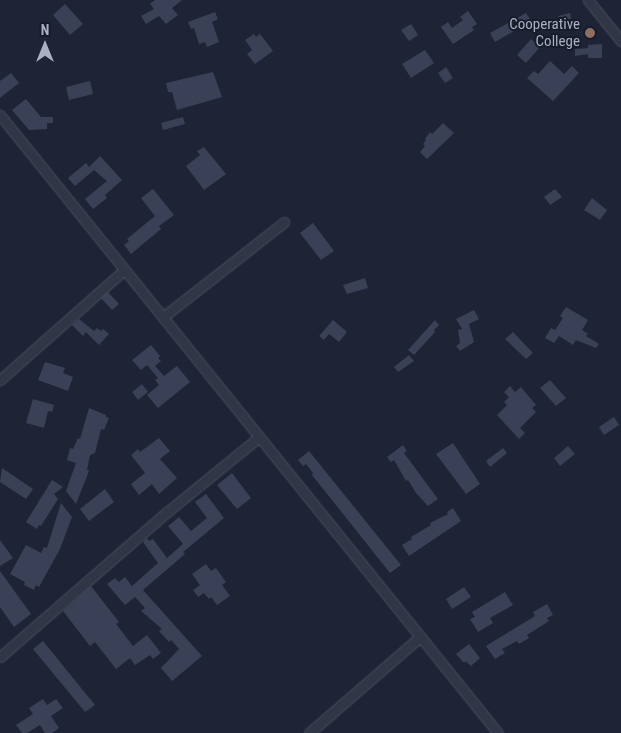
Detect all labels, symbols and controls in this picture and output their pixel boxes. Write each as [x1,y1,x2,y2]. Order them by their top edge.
place label: Cooperative College [509,15,580,50]
north arrow [20,20,70,70]
text: N [41,22,49,38]
marker: Cooperative College [584,27,596,39]

